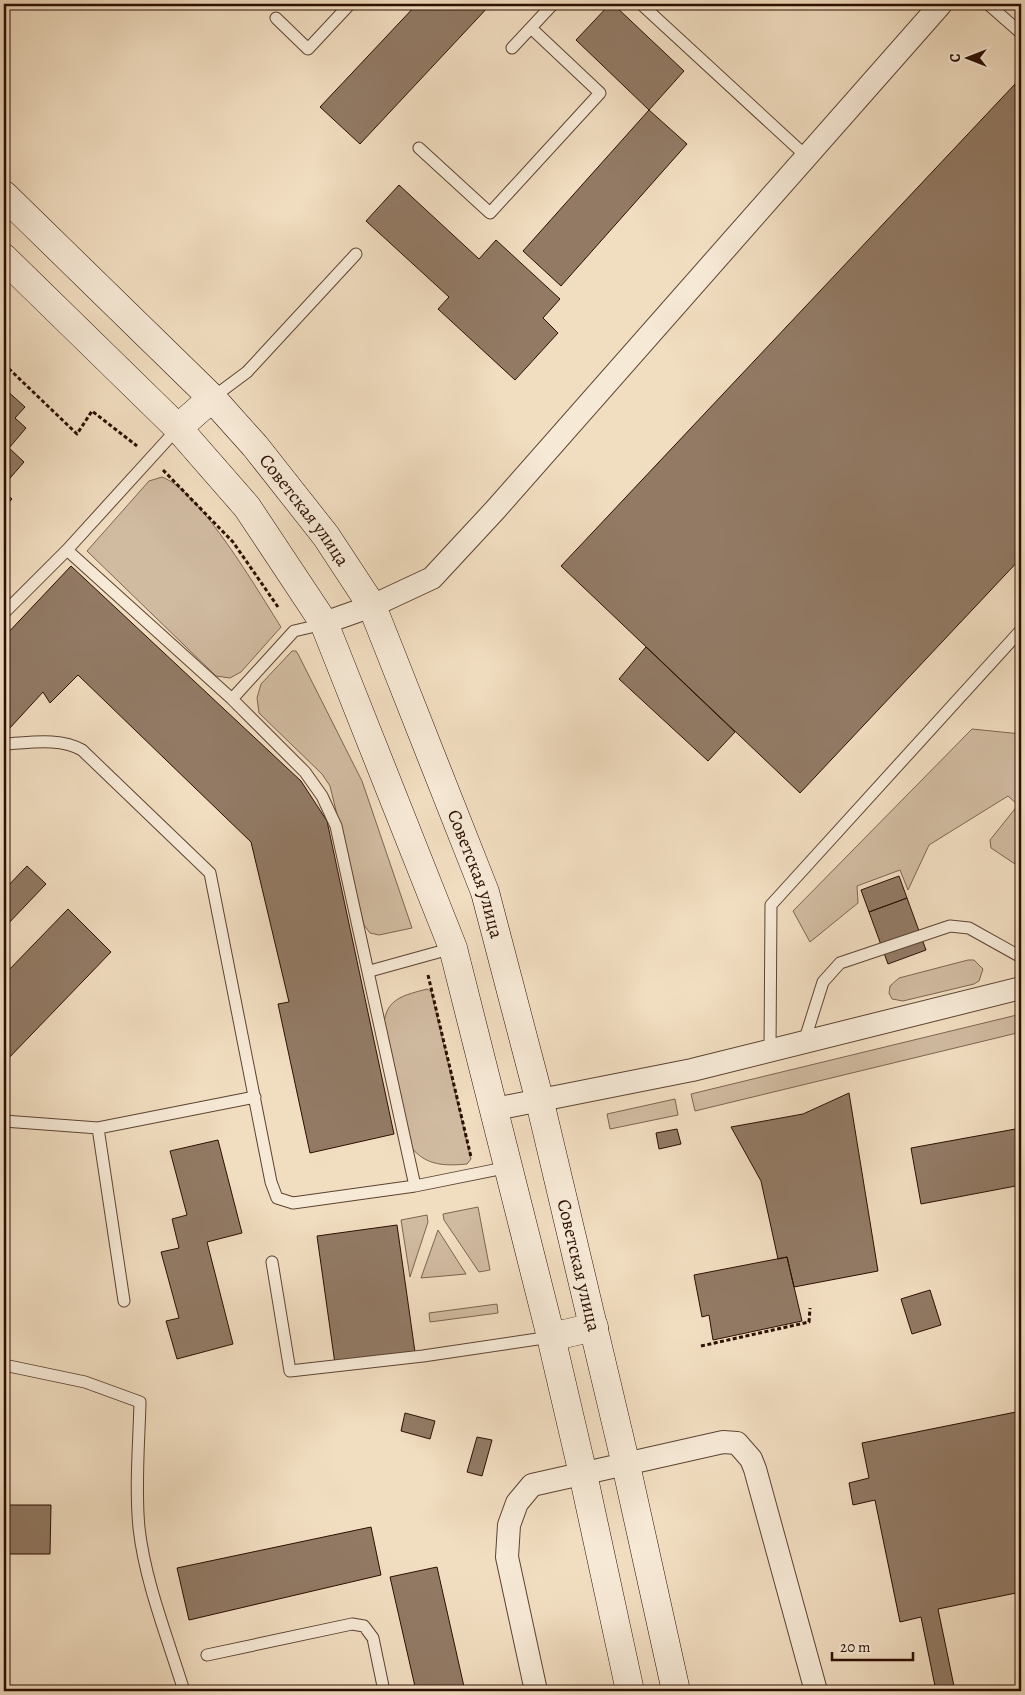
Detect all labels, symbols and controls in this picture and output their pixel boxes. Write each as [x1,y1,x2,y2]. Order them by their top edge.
north arrow [942,32,992,82]
text: С [946,53,965,62]
street label: Советская улица [253,448,356,572]
street label: Советская улица [441,806,510,942]
street label: Советская улица [550,1197,607,1334]
scale bar [832,1630,914,1662]
text: 20 m [840,1637,871,1657]

